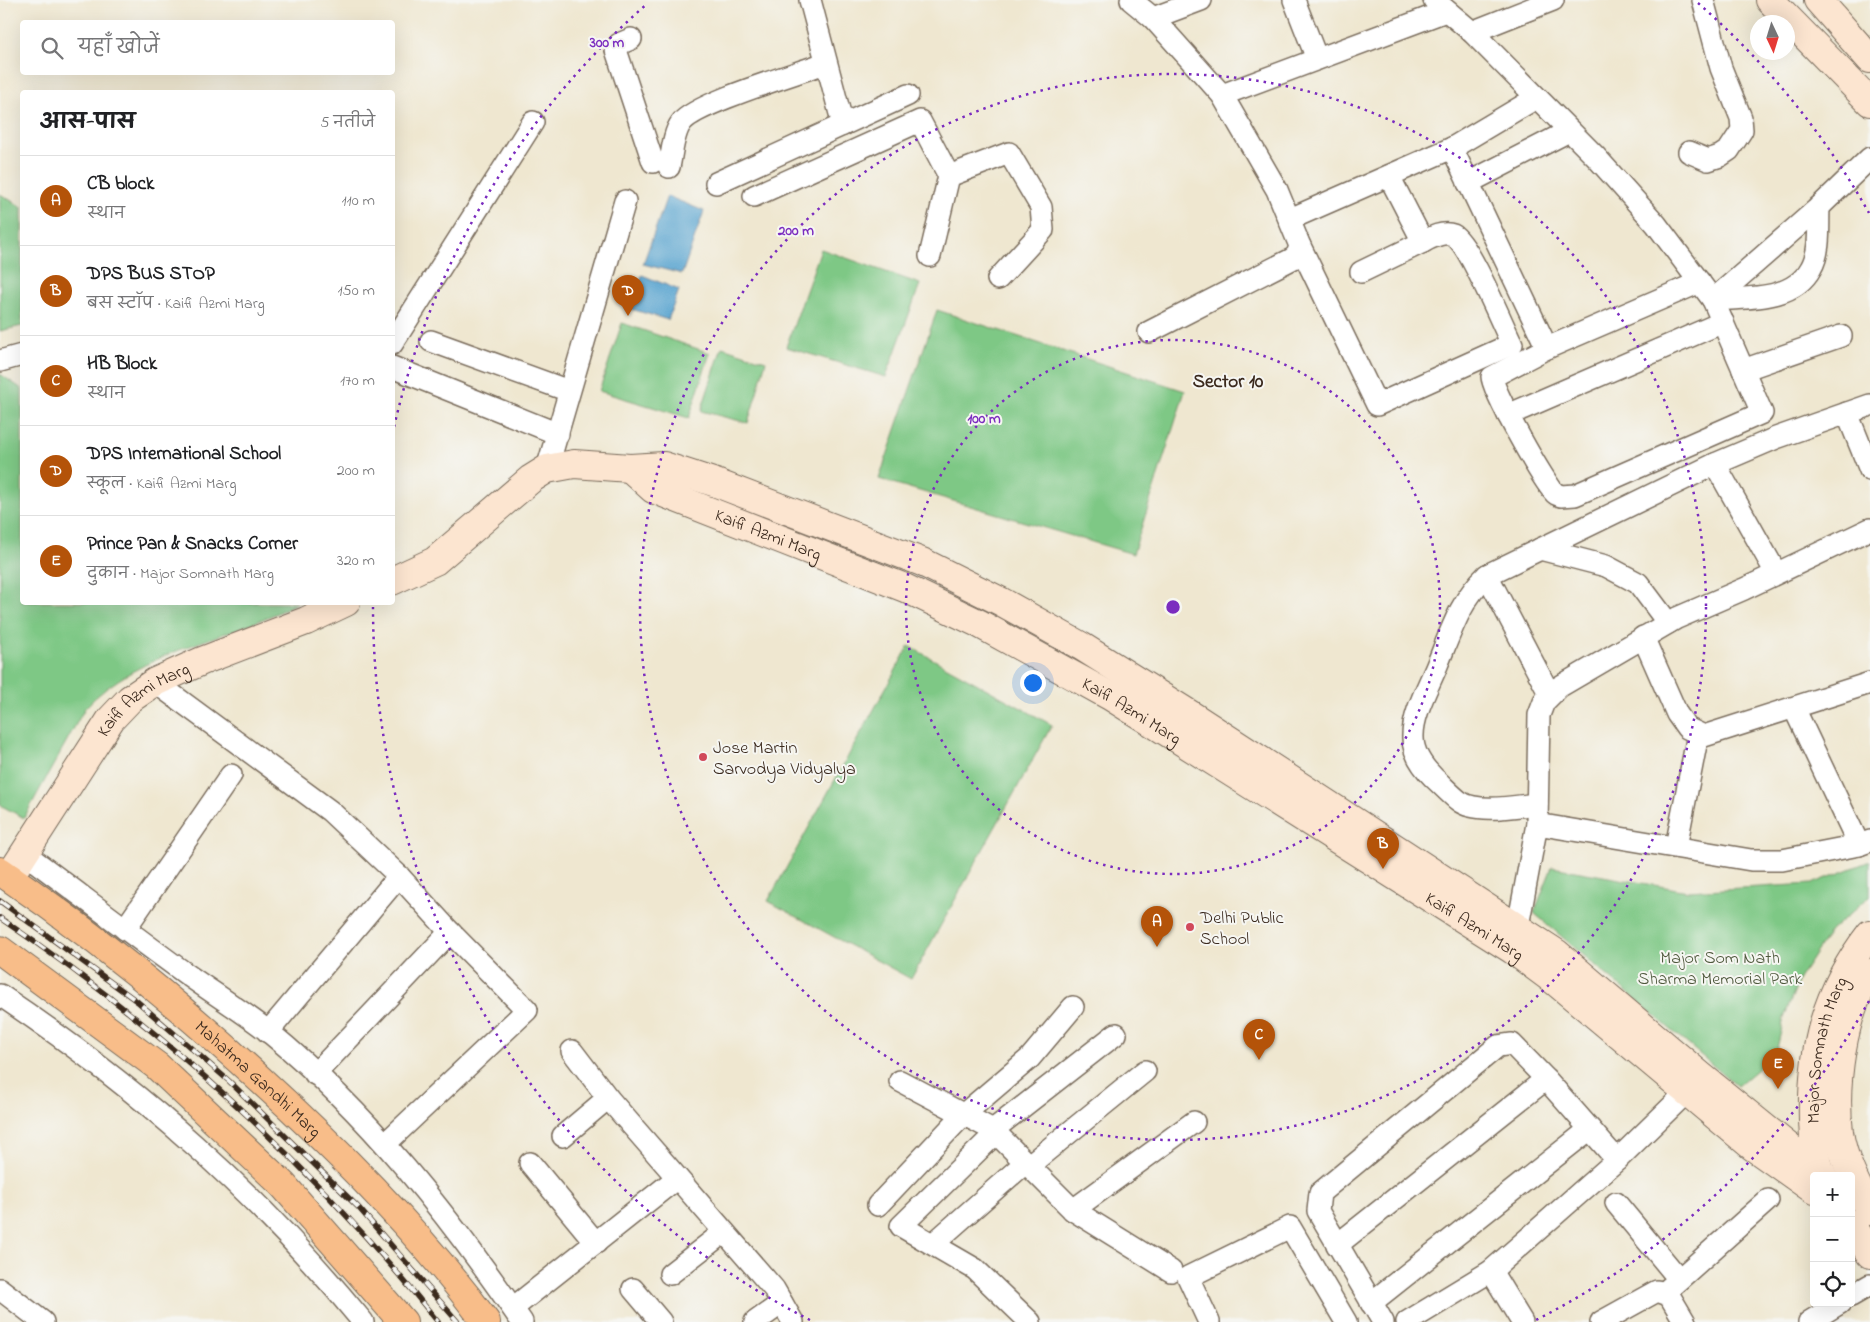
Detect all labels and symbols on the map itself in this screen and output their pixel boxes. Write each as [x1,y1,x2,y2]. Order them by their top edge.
north arrow [1750,15,1795,60]
text: 300 m [589,32,625,54]
text: 200 m [777,220,814,242]
pin: D [612,275,644,316]
district label: Sector 10 [1193,369,1264,396]
text: 100 m [967,408,1001,430]
street label: Kaifi Azmi Marg [710,503,825,570]
centre of rings [1164,598,1182,616]
street label: Kaifi Azmi Marg [92,657,195,743]
your location [1020,670,1046,696]
street label: Kaifi Azmi Marg [1077,672,1186,754]
place label: Jose Martin Sarvodya Vidyalya [713,736,856,783]
marker: Jose Martin Sarvodya Vidyalya [697,751,709,763]
pin: B [1367,828,1399,869]
street label: Kaifi Azmi Marg [1419,887,1529,970]
pin: A [1141,906,1173,947]
place label: Delhi Public School [1199,906,1283,953]
marker: Delhi Public School [1184,921,1196,933]
park label: Major Som Nath Sharma Memorial Park [1638,946,1802,993]
street label: Major Somnath Marg [1802,973,1856,1124]
street label: Mahatma Gandhi Marg [188,1015,326,1146]
pin: C [1243,1019,1275,1060]
pin: E [1762,1048,1794,1089]

